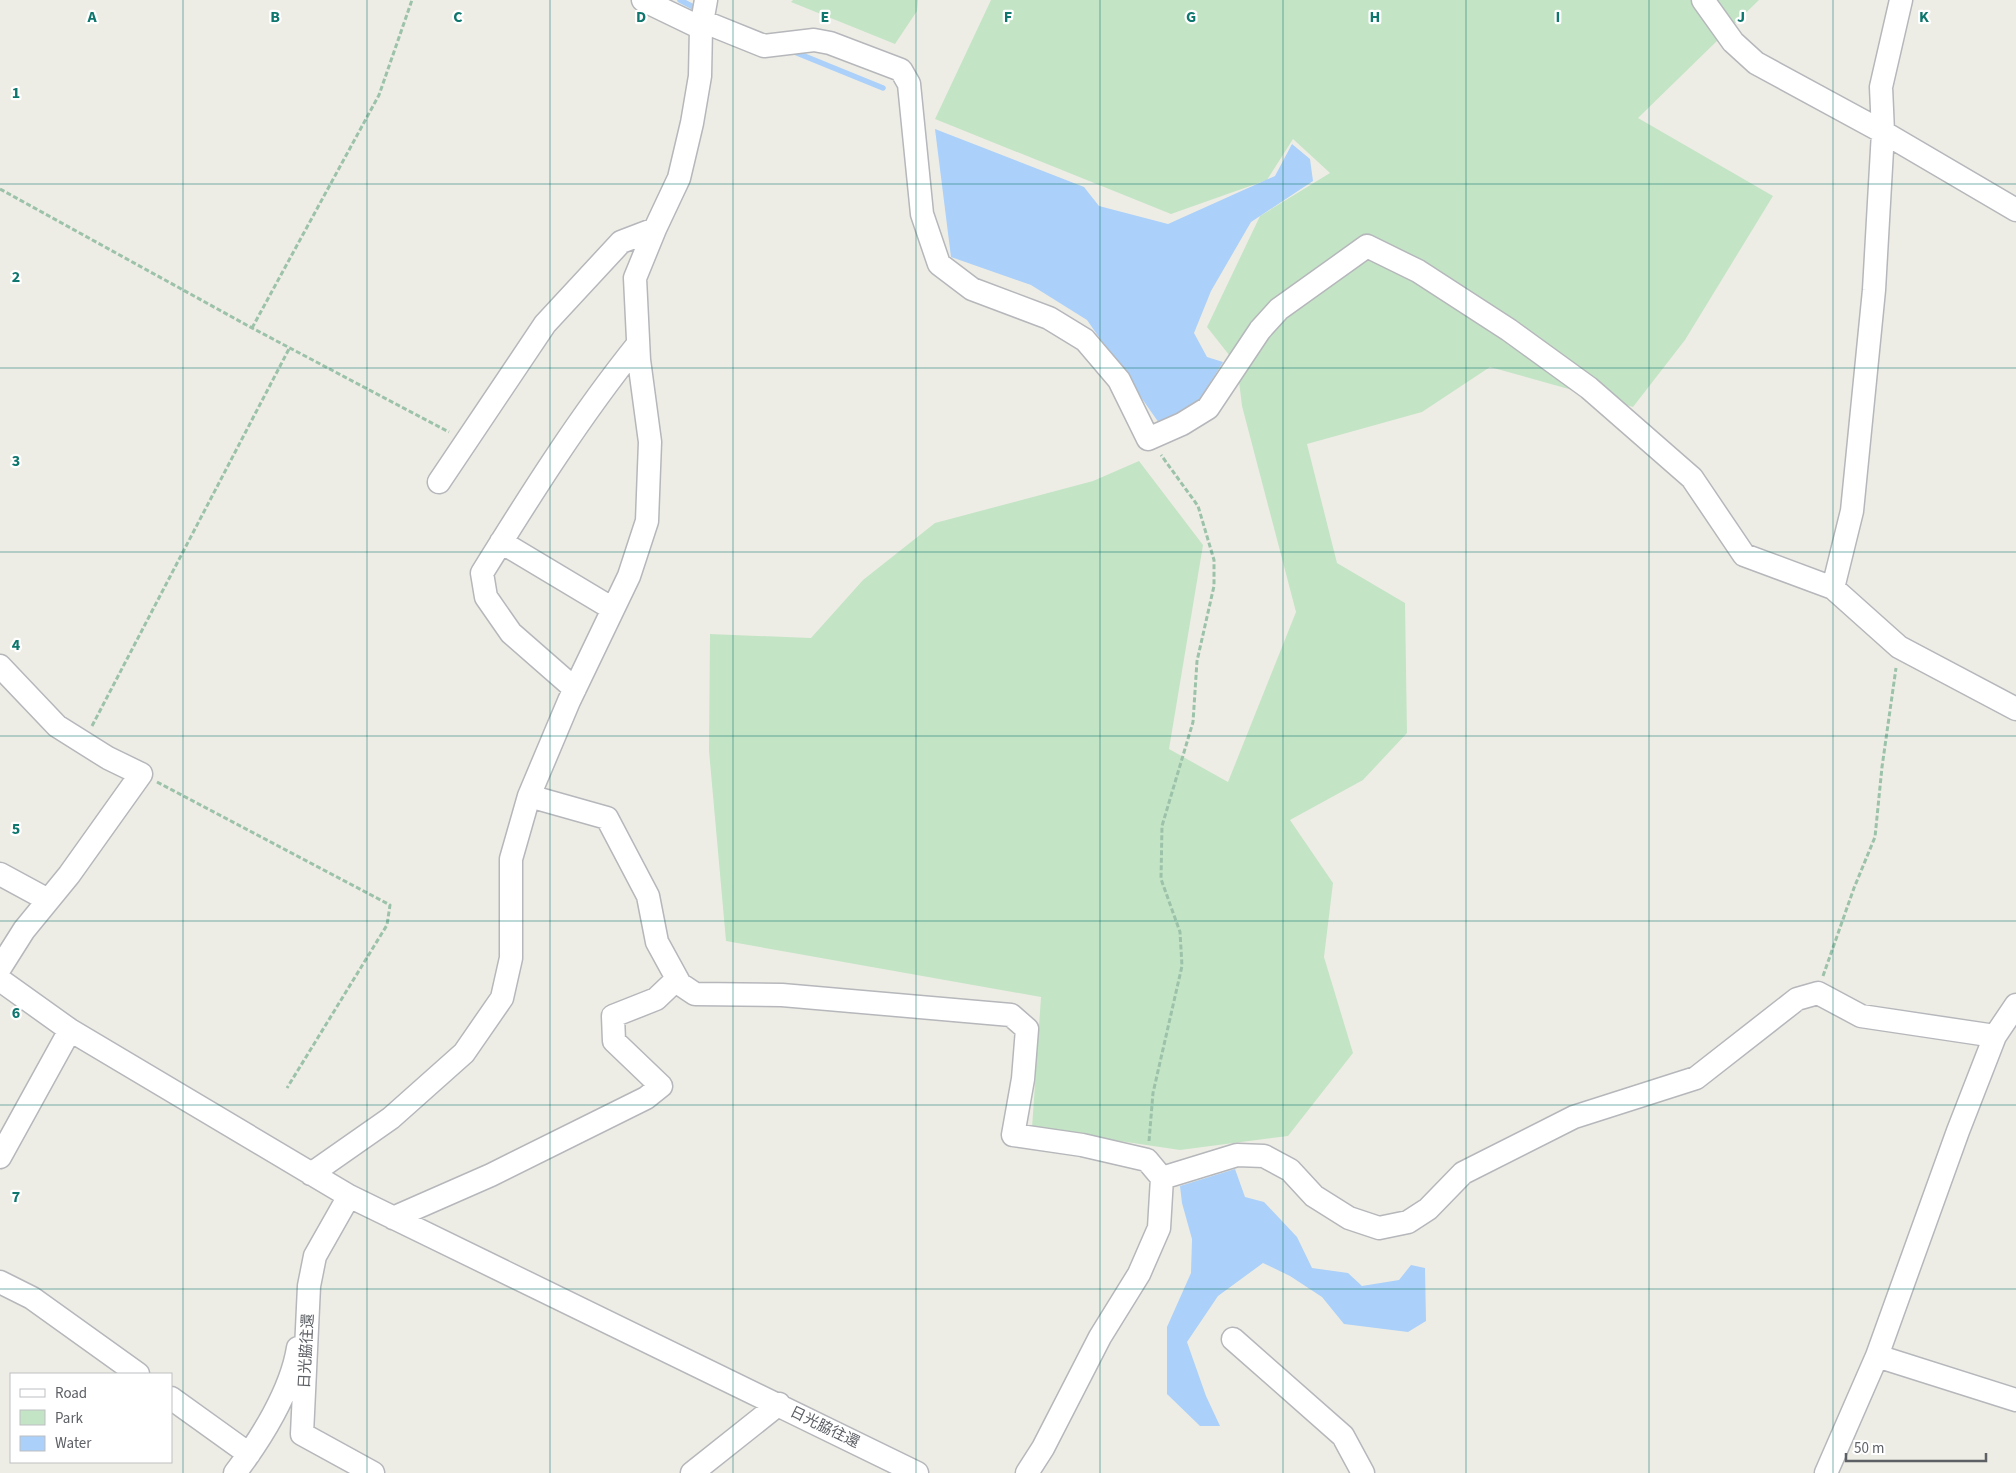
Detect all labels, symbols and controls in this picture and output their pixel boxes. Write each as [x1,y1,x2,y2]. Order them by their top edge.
text: A [86,6,97,28]
text: B [270,6,280,28]
text: C [453,6,463,28]
text: D [636,6,646,28]
text: E [821,6,829,28]
text: F [1004,6,1012,28]
text: G [1186,6,1196,28]
text: H [1370,6,1380,28]
text: I [1556,6,1560,28]
text: J [1737,6,1745,28]
text: K [1919,6,1929,28]
text: 1 [12,82,20,104]
text: 2 [12,266,20,288]
text: 3 [12,450,20,472]
text: 4 [12,634,21,656]
text: 5 [12,818,20,840]
text: 6 [12,1002,20,1024]
text: 7 [12,1186,20,1208]
street label: 日光脇往還 [294,1313,319,1389]
legend [10,1373,172,1463]
text: Road [55,1383,87,1404]
street label: 日光脇往還 [786,1402,863,1453]
text: Park [55,1408,84,1429]
scale bar [1846,1430,1986,1462]
text: Water [55,1433,92,1454]
text: 50 m [1854,1438,1884,1459]

